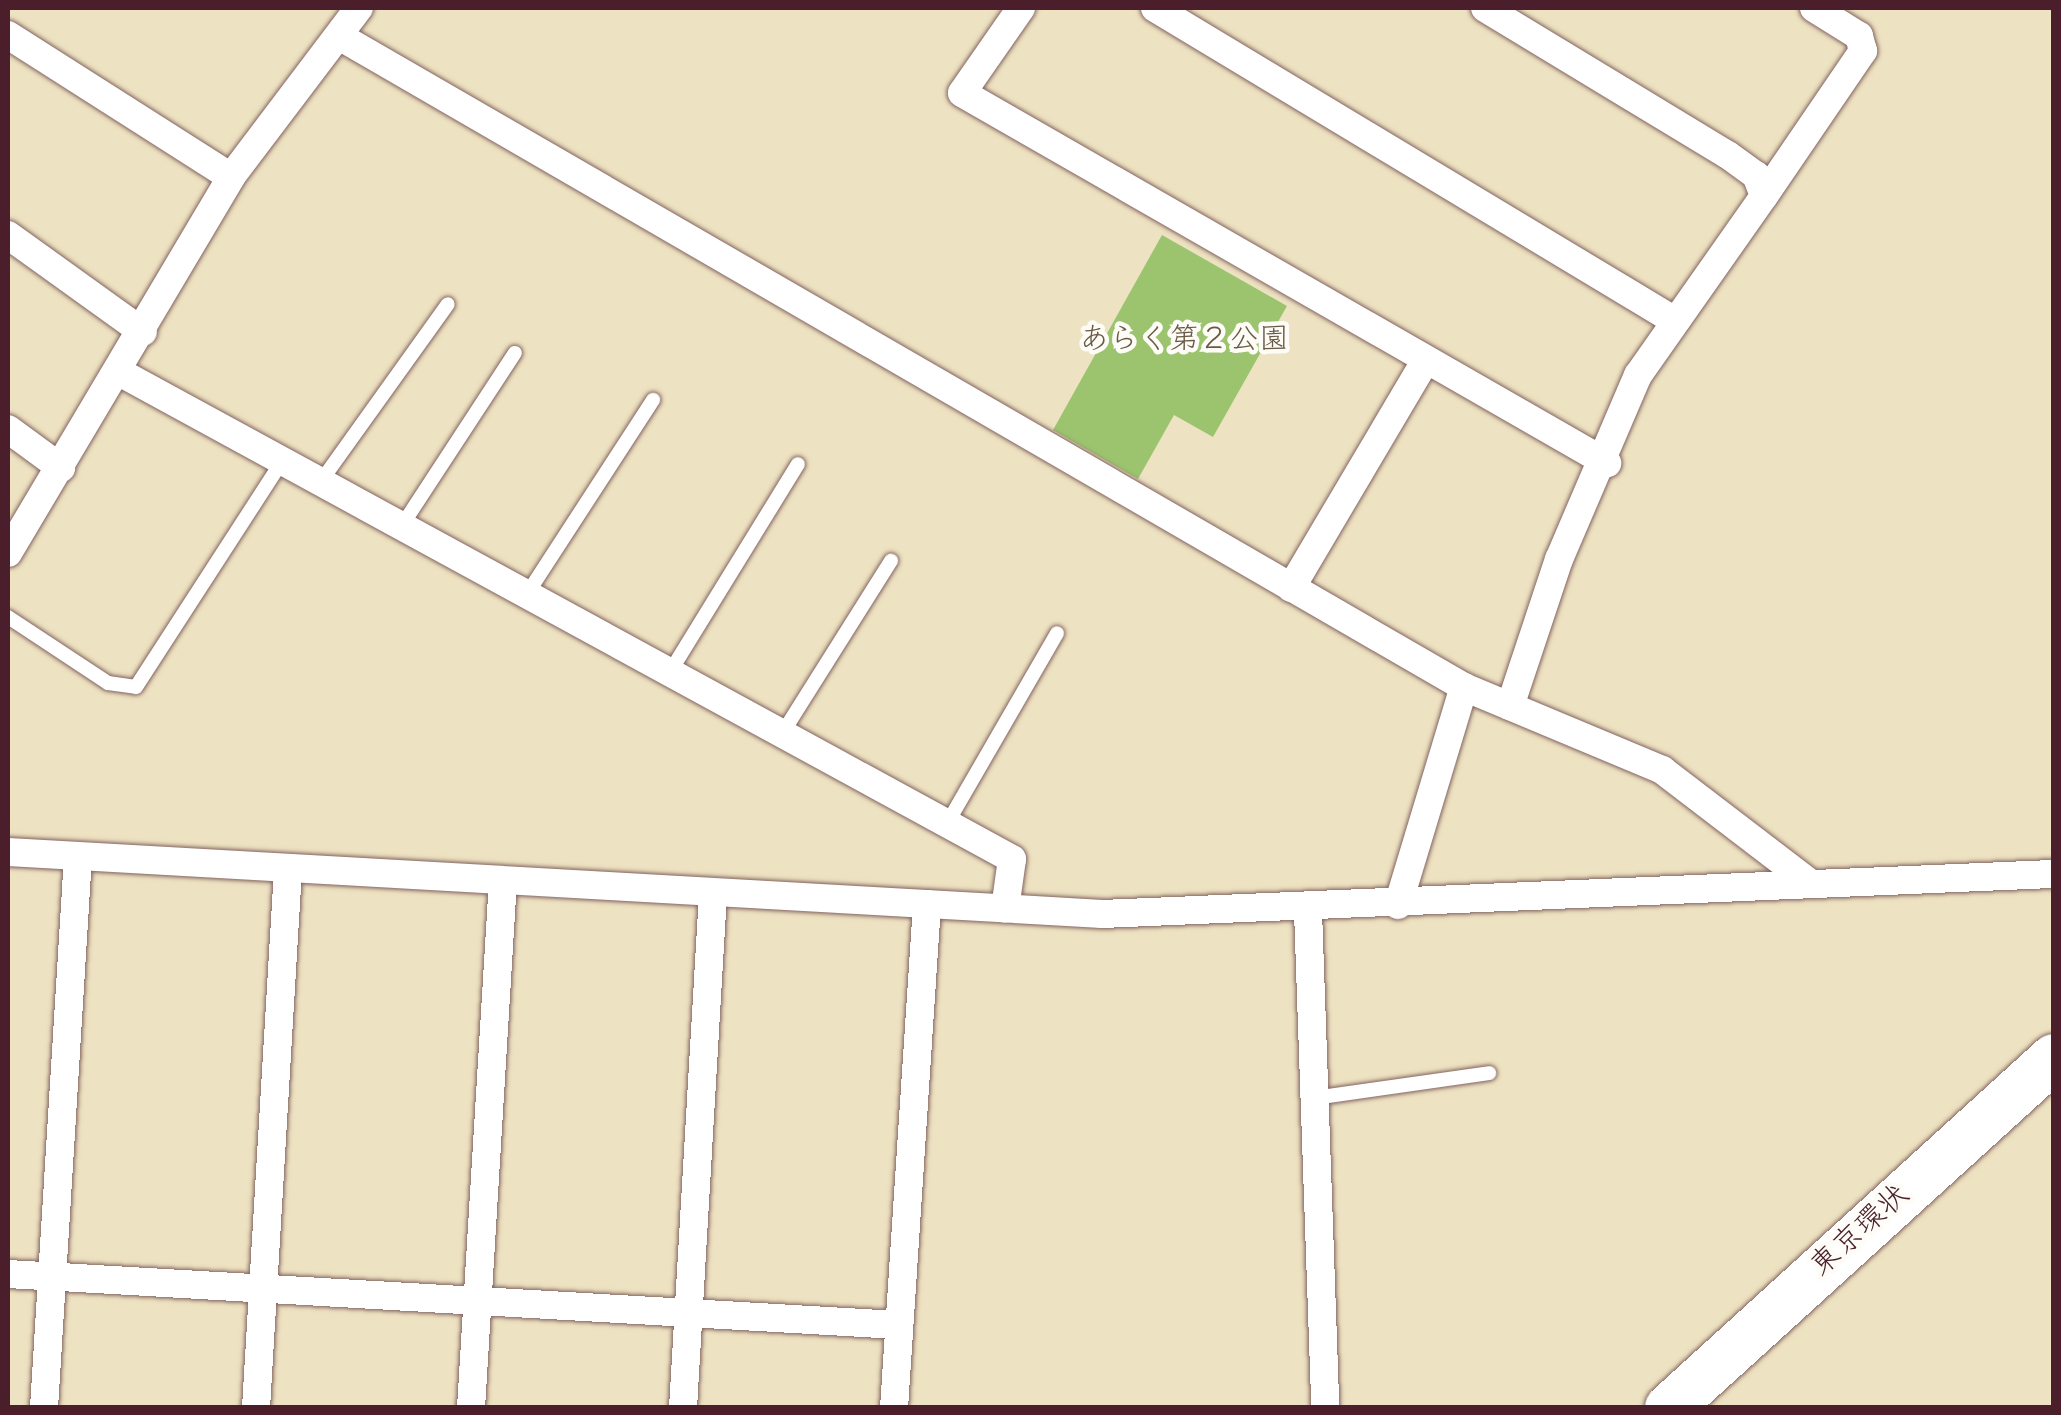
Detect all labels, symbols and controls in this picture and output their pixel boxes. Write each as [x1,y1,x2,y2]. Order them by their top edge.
park label: あらく第２公園 [1079,325,1289,361]
street label: 東京環状 [1805,1179,1919,1287]

